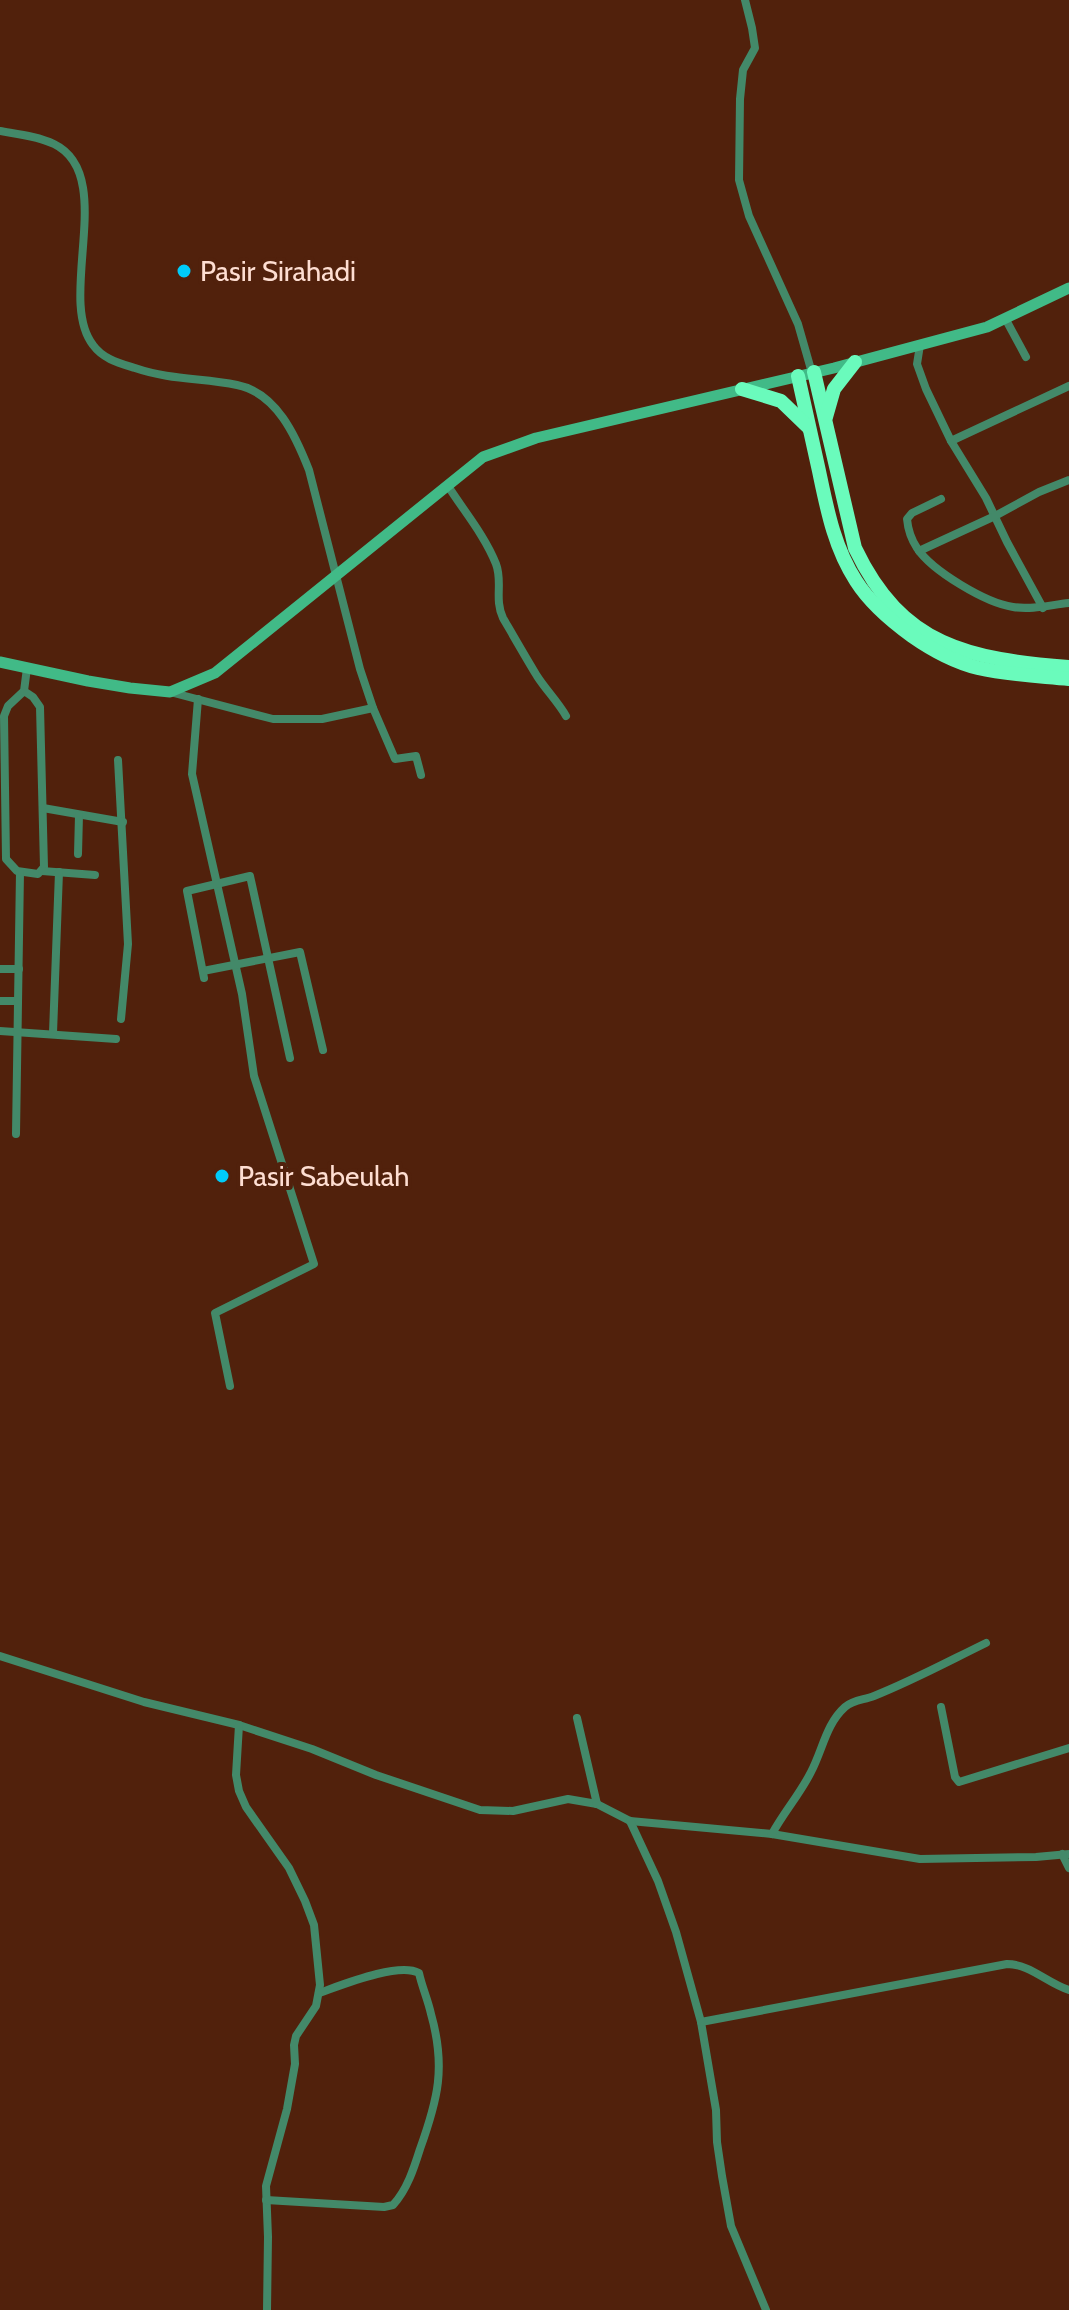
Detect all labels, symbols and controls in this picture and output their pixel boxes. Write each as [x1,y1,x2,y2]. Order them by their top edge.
place label: Pasir Sirahadi [200,254,356,288]
marker: Pasir Sirahadi [175,262,193,280]
place label: Pasir Sabeulah [238,1159,409,1193]
marker: Pasir Sabeulah [213,1167,231,1185]

